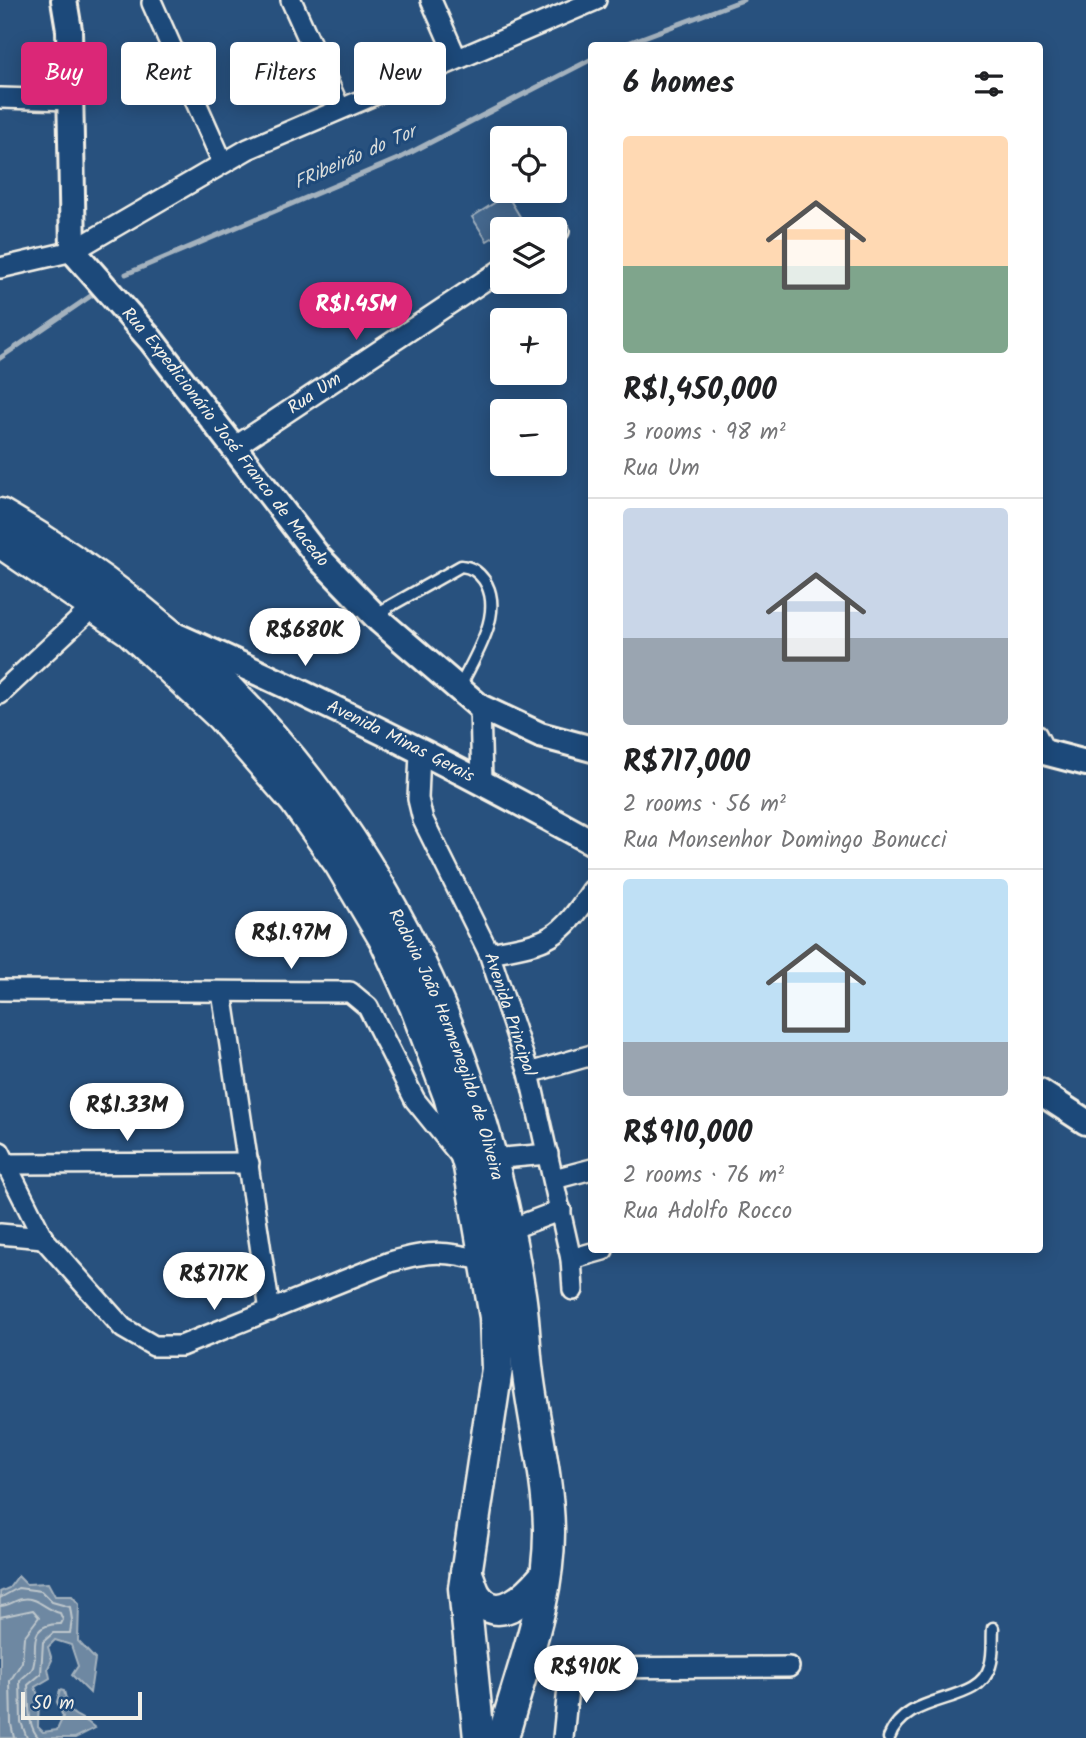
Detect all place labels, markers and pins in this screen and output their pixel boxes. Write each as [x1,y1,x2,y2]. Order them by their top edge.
pin: R$1.45M [291,282,421,342]
pin: R$680K [248,608,362,668]
pin: R$1.97M [226,912,356,971]
pin: R$1.33M [62,1084,192,1143]
pin: R$717K [157,1252,271,1312]
pin: R$910K [529,1646,643,1705]

